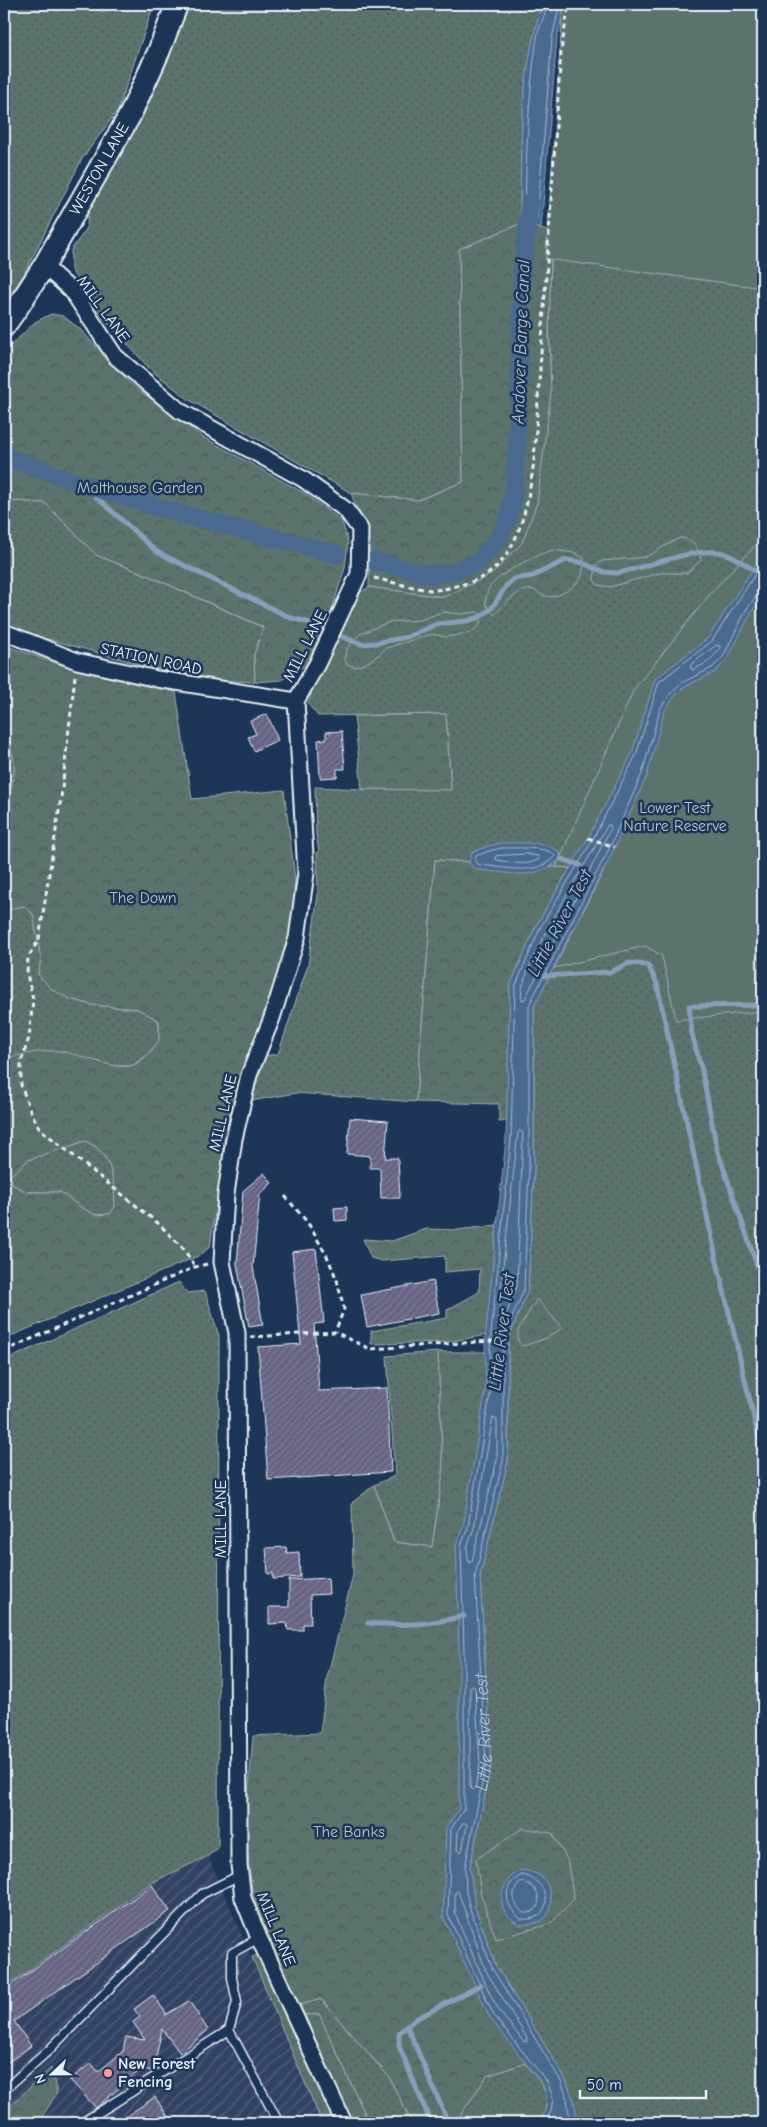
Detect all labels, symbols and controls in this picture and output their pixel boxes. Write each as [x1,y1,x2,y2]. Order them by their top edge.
street label: WESTON LANE [66,119,133,218]
water label: Andover Barge Canal [508,259,534,425]
street label: MILL LANE [73,272,134,346]
park label: Malthouse Garden [77,479,203,497]
street label: MILL LANE [279,607,331,685]
street label: STATION ROAD [99,639,203,679]
park label: Lower Test Nature Reserve [623,799,727,835]
water label: Little River Test [523,865,598,980]
park label: The Down [109,889,177,907]
street label: MILL LANE [205,1072,241,1153]
water label: Little River Test [484,1271,520,1392]
street label: MILL LANE [212,1479,230,1558]
water label: Little River Test [470,1671,497,1793]
park label: The Banks [313,1823,385,1841]
street label: MILL LANE [253,1889,299,1969]
north arrow [28,2050,78,2100]
place label: New Forest Fencing [118,2055,196,2091]
marker: New Forest Fencing [102,2067,114,2079]
scale bar [580,2067,706,2099]
text: N [31,2071,50,2086]
text: 50 m [587,2076,622,2094]

